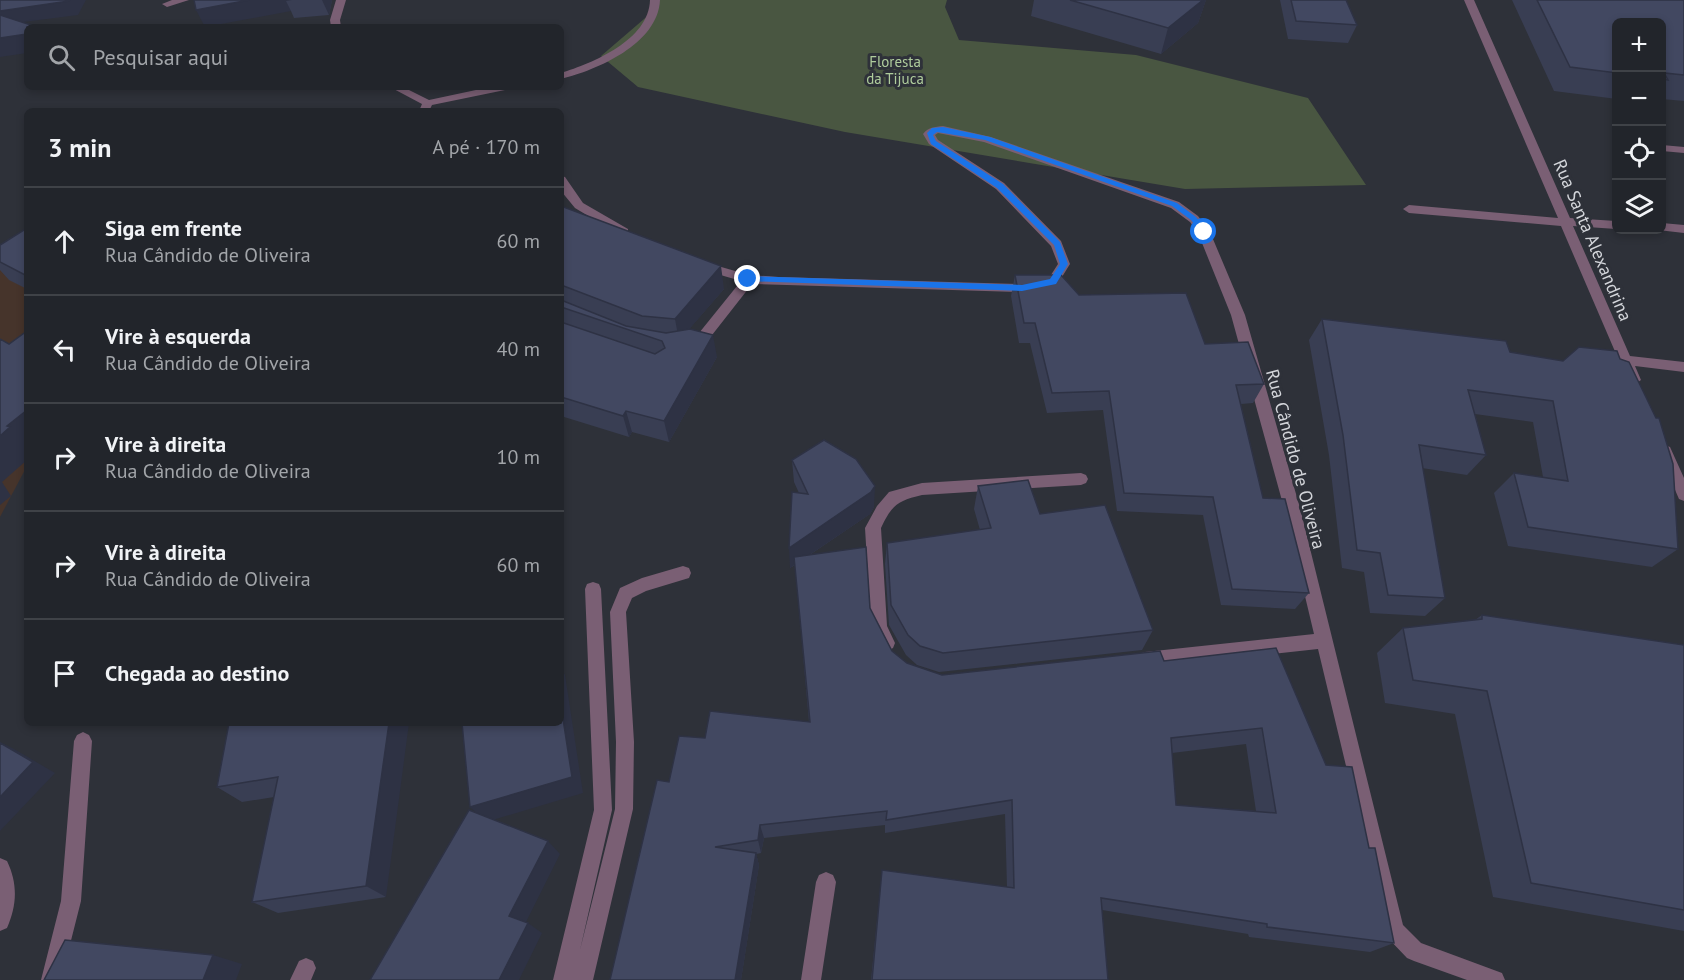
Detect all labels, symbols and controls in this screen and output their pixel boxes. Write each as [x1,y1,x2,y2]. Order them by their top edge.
map controls [1612,18,1666,234]
button: + [1612,18,1666,72]
search box [24,24,564,90]
icon: search [45,41,78,74]
text: Pesquisar aqui [93,43,229,71]
park label: Floresta da Tijuca [866,52,924,88]
button: − [1612,72,1666,126]
button: locate [1612,126,1666,180]
text: 3 min [48,131,111,164]
text: A pé · 170 m [433,134,540,160]
street label: Rua Santa Alexandrina [1549,156,1637,324]
button: layers [1612,180,1666,234]
text: Siga em frente [105,214,242,242]
route start [1190,218,1216,244]
icon: ahead [48,225,81,258]
text: 60 m [497,228,540,254]
text: Rua Cândido de Oliveira [105,242,311,268]
route end [734,265,760,291]
text: Vire à esquerda [105,322,251,350]
icon: left [48,333,81,366]
text: 40 m [497,336,540,362]
text: Rua Cândido de Oliveira [105,350,311,376]
street label: Rua Cândido de Oliveira [1261,367,1331,551]
text: Vire à direita [105,430,226,458]
icon: right [48,441,81,474]
text: 10 m [497,444,540,470]
text: Rua Cândido de Oliveira [105,458,311,484]
text: Vire à direita [105,538,226,566]
icon: right [48,549,81,582]
text: 60 m [497,552,540,578]
text: Rua Cândido de Oliveira [105,566,311,592]
icon: arrive [48,657,81,690]
text: Chegada ao destino [105,659,289,687]

